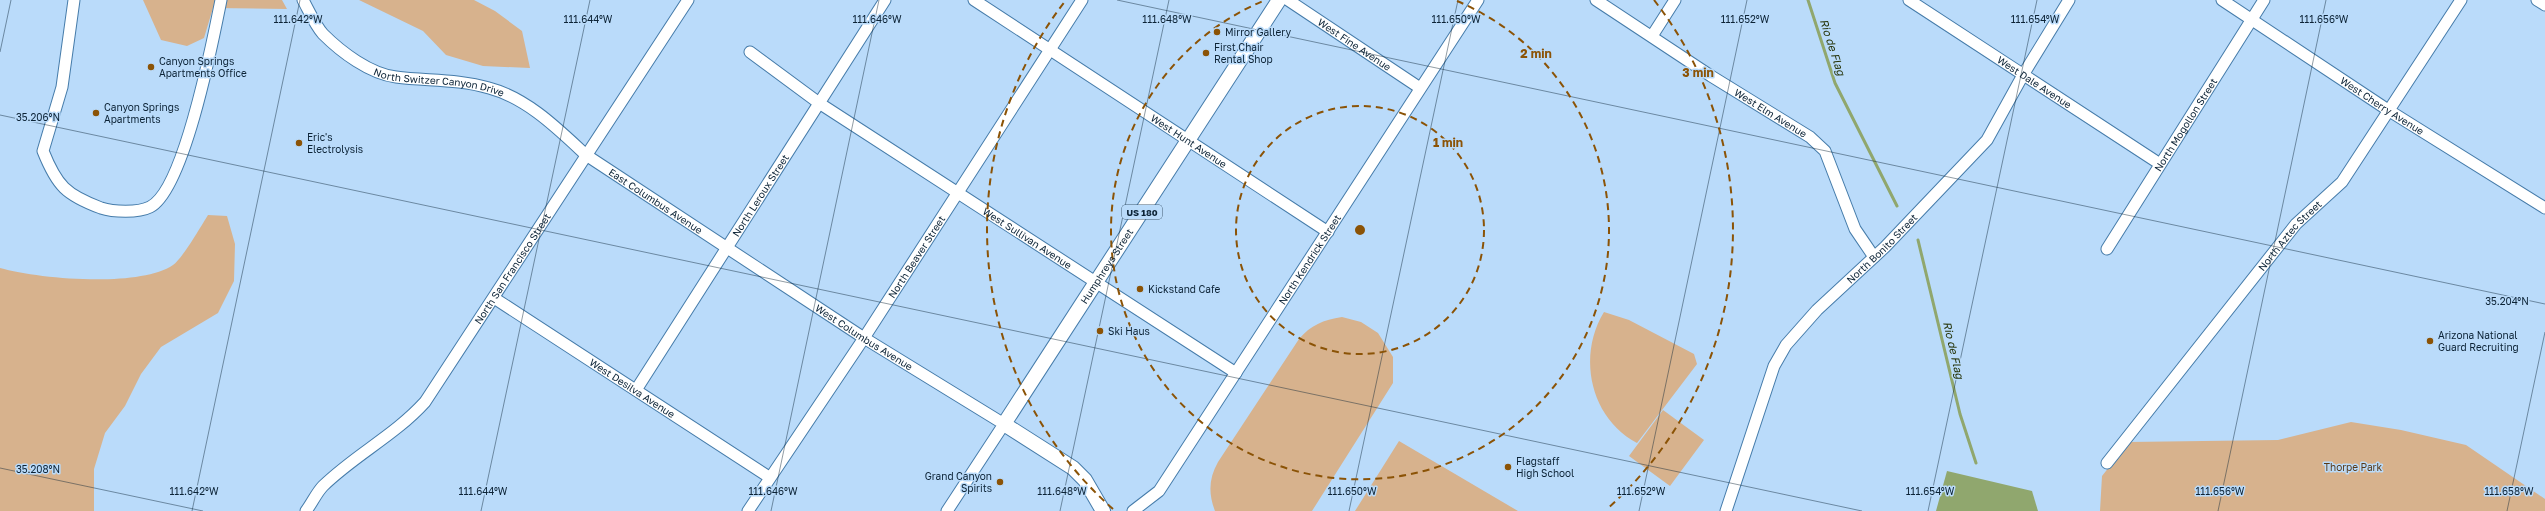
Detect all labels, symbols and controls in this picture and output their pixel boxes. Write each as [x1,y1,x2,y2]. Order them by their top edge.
text: 111.642°W [274,13,323,25]
text: 111.644°W [564,13,613,25]
text: 111.646°W [852,13,902,25]
text: 111.648°W [1142,13,1192,25]
text: 111.650°W [1431,13,1481,25]
text: 111.652°W [1721,13,1770,25]
text: 111.654°W [2011,13,2060,25]
text: 111.656°W [2300,13,2349,25]
street label: West Fine Avenue [1316,16,1394,73]
water label: Rio de Flag [1817,17,1849,78]
place label: Mirror Gallery [1225,26,1291,38]
marker: Mirror Gallery [1212,27,1222,37]
place label: First Chair Rental Shop [1214,41,1273,65]
text: 2 min [1520,46,1552,61]
marker: First Chair Rental Shop [1201,48,1211,58]
street label: West Dale Avenue [1995,53,2074,111]
place label: Canyon Springs Apartments Office [159,55,247,79]
marker: Canyon Springs Apartments Office [146,62,156,72]
street label: North Switzer Canyon Drive [372,65,506,99]
text: 3 min [1682,65,1714,80]
street label: West Cherry Avenue [2338,74,2427,137]
street label: North Mogollon Street [2152,76,2219,173]
street label: West Elm Avenue [1732,86,1809,140]
place label: Canyon Springs Apartments [104,101,179,125]
marker: Canyon Springs Apartments [91,108,101,118]
text: 35.206°N [16,111,60,123]
street label: West Hunt Avenue [1149,112,1229,170]
place label: Eric's Electrolysis [307,131,363,155]
text: 1 min [1433,135,1463,150]
marker: Eric's Electrolysis [294,138,304,148]
street label: North Leroux Street [730,152,791,239]
street label: East Columbus Avenue [607,166,705,236]
street label: North Aztec Street [2256,198,2324,273]
street label: West Sullivan Avenue [981,205,1074,271]
road number: US 180 [1122,205,1162,219]
street label: North San Francisco Street [472,211,553,326]
street label: North Bonito Street [1844,211,1919,286]
street label: North Kendrick Street [1276,212,1343,307]
street label: North Beaver Street [885,213,947,300]
centre of rings [1353,223,1367,237]
street label: Humphreys Street [1078,226,1135,306]
place label: Kickstand Cafe [1148,283,1220,295]
marker: Kickstand Cafe [1135,284,1145,294]
text: 35.204°N [2485,295,2529,307]
street label: West Columbus Avenue [813,302,915,373]
water label: Rio de Flag [1940,320,1967,381]
place label: Ski Haus [1108,325,1150,337]
marker: Ski Haus [1095,326,1105,336]
place label: Arizona National Guard Recruiting [2438,329,2519,353]
marker: Arizona National Guard Recruiting [2425,336,2435,346]
street label: West Desilva Avenue [587,356,677,420]
place label: Flagstaff High School [1516,455,1574,479]
park label: Thorpe Park [2324,461,2383,473]
marker: Flagstaff High School [1503,462,1513,472]
text: 35.208°N [16,463,60,475]
place label: Grand Canyon Spirits [925,470,992,494]
marker: Grand Canyon Spirits [995,477,1005,487]
text: 111.642°W [170,485,219,497]
text: 111.644°W [459,485,508,497]
text: 111.646°W [748,485,798,497]
text: 111.648°W [1037,485,1087,497]
text: 111.650°W [1327,485,1377,497]
text: 111.652°W [1617,485,1666,497]
text: 111.654°W [1906,485,1955,497]
text: 111.656°W [2196,485,2245,497]
text: 111.658°W [2485,485,2534,497]

